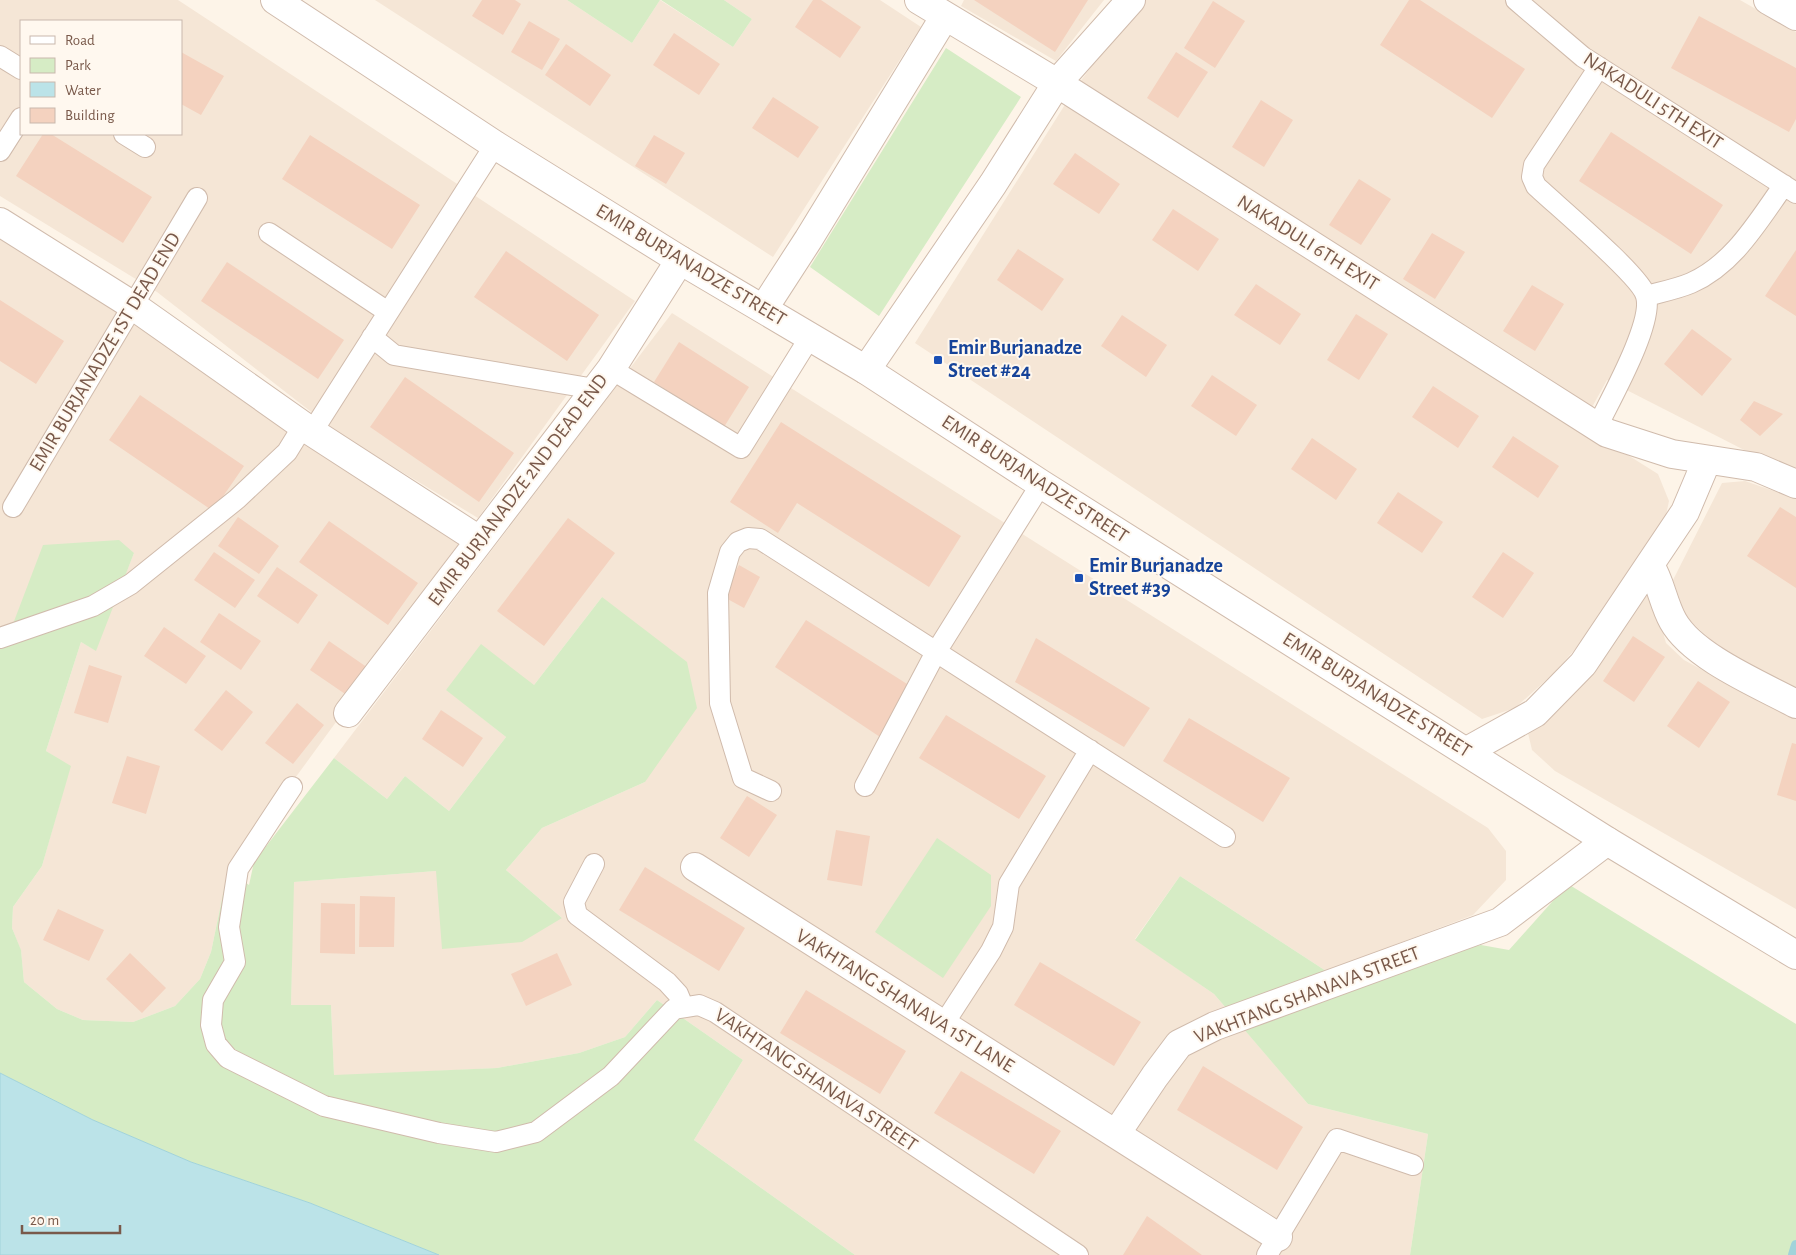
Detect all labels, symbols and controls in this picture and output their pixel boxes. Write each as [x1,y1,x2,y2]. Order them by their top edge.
legend [20,20,182,135]
text: Road [65,33,95,48]
street label: NAKADULI 5TH EXIT [1580,49,1726,154]
text: Park [65,58,91,73]
text: Water [65,83,101,98]
text: Building [65,108,115,123]
street label: NAKADULI 6TH EXIT [1234,191,1382,295]
street label: EMIR BURJANADZE STREET [592,200,790,330]
street label: EMIR BURJANADZE 1ST DEAD END [26,229,184,475]
place label: Emir Burjanadze Street #24 [948,338,1082,381]
marker: Emir Burjanadze Street #24 [932,354,944,366]
street label: EMIR BURJANADZE 2ND DEAD END [424,370,612,610]
street label: EMIR BURJANADZE STREET [938,411,1132,547]
place label: Emir Burjanadze Street #39 [1089,556,1223,599]
marker: Emir Burjanadze Street #39 [1073,572,1085,584]
street label: EMIR BURJANADZE STREET [1279,629,1475,761]
street label: VAKHTANG SHANAVA 1ST LANE [792,925,1018,1077]
street label: VAKHTANG SHANAVA STREET [1191,943,1423,1047]
street label: VAKHTANG SHANAVA STREET [711,1005,921,1155]
scale bar [22,1202,120,1234]
text: 20 m [30,1213,59,1228]

